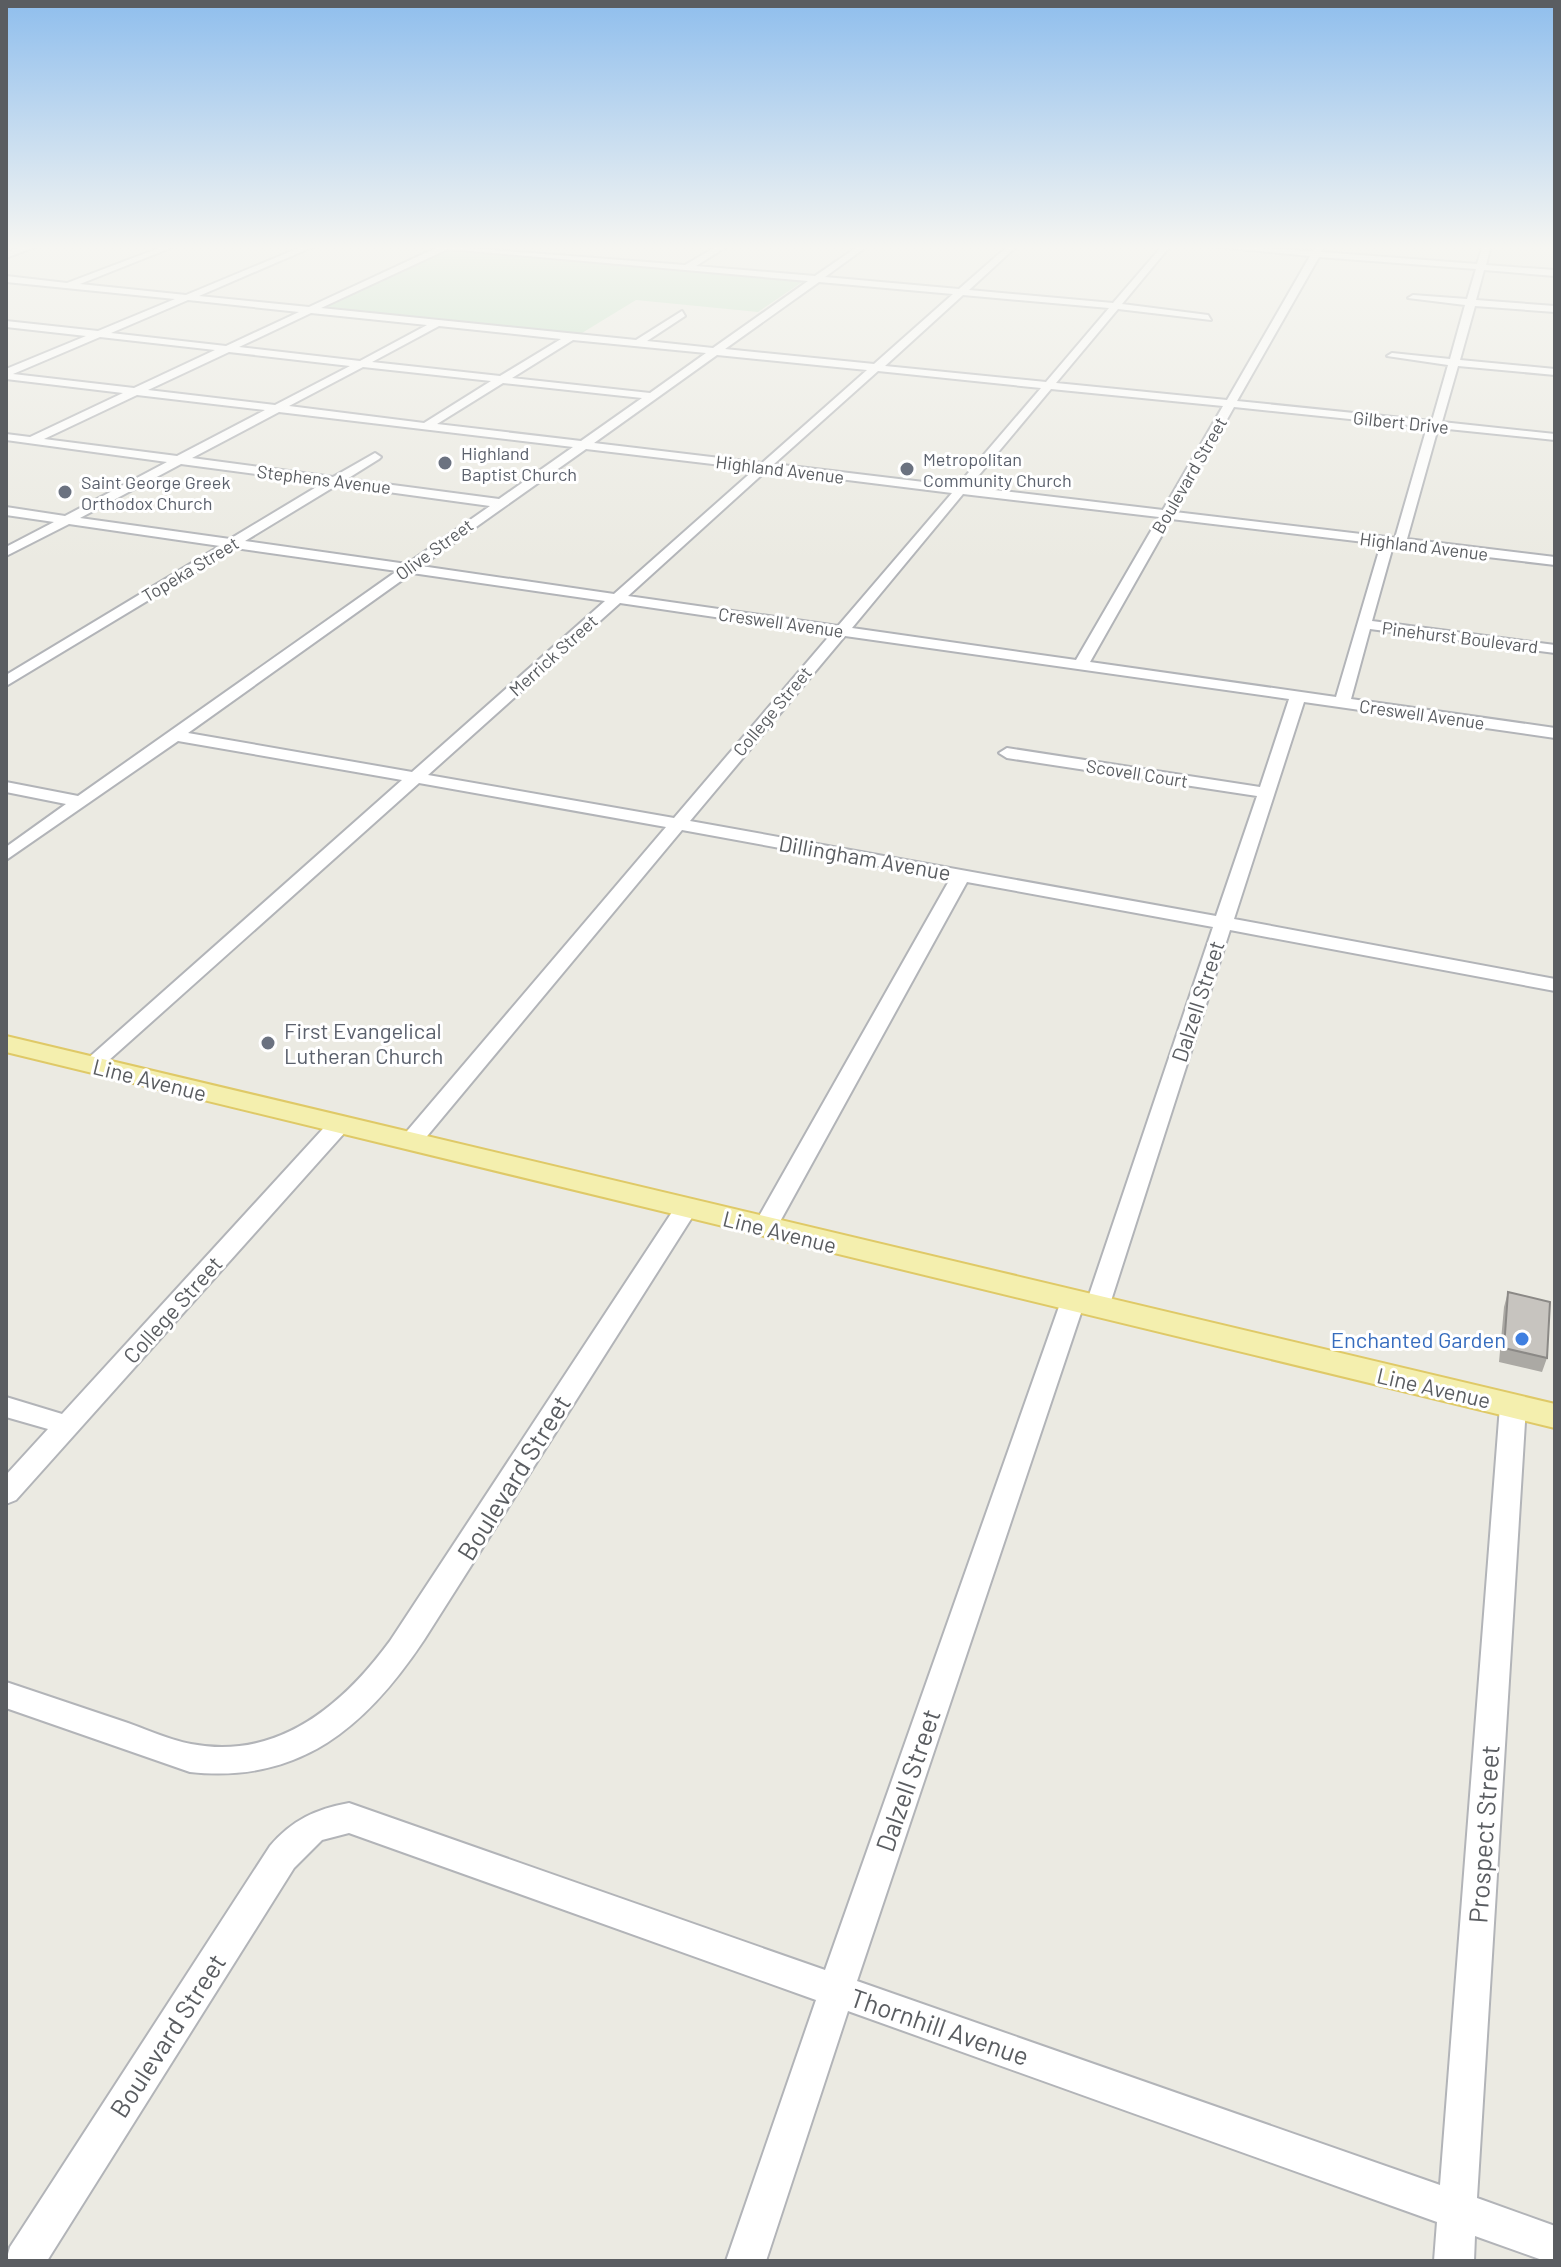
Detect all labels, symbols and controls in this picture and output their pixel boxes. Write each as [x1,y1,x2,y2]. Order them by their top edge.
street label: Gilbert Drive [1352,406,1450,438]
street label: Boulevard Street [1147,413,1231,537]
place label: Highland Baptist Church [461,442,577,485]
place label: Metropolitan Community Church [923,448,1072,491]
street label: Highland Avenue [715,450,845,488]
marker: Highland Baptist Church [436,454,454,472]
street label: Stephens Avenue [256,460,392,498]
marker: Metropolitan Community Church [898,460,916,478]
place label: Saint George Greek Orthodox Church [81,471,230,514]
marker: Saint George Greek Orthodox Church [56,483,74,501]
street label: Olive Street [391,513,477,585]
street label: Highland Avenue [1359,527,1489,565]
street label: Topeka Street [138,532,242,606]
street label: Creswell Avenue [717,602,845,642]
street label: Merrick Street [504,610,602,700]
street label: Pinehurst Boulevard [1381,617,1539,657]
street label: College Street [728,662,816,760]
street label: Creswell Avenue [1358,694,1486,734]
street label: Scovell Court [1085,754,1189,792]
street label: Dillingham Avenue [777,829,953,885]
street label: Dalzell Street [1165,937,1229,1065]
place label: First Evangelical Lutheran Church [284,1017,443,1068]
marker: First Evangelical Lutheran Church [259,1034,277,1052]
street label: Line Avenue [91,1052,209,1106]
street label: Line Avenue [721,1204,839,1258]
street label: College Street [117,1250,227,1368]
place label: Enchanted Garden [1331,1326,1506,1352]
marker: Enchanted Garden [1513,1330,1531,1348]
street label: Line Avenue [1375,1361,1493,1413]
street label: Boulevard Street [450,1389,576,1565]
street label: Dalzell Street [868,1705,946,1855]
street label: Prospect Street [1461,1744,1505,1924]
street label: Boulevard Street [103,1947,231,2123]
street label: Thornhill Avenue [847,1981,1033,2071]

